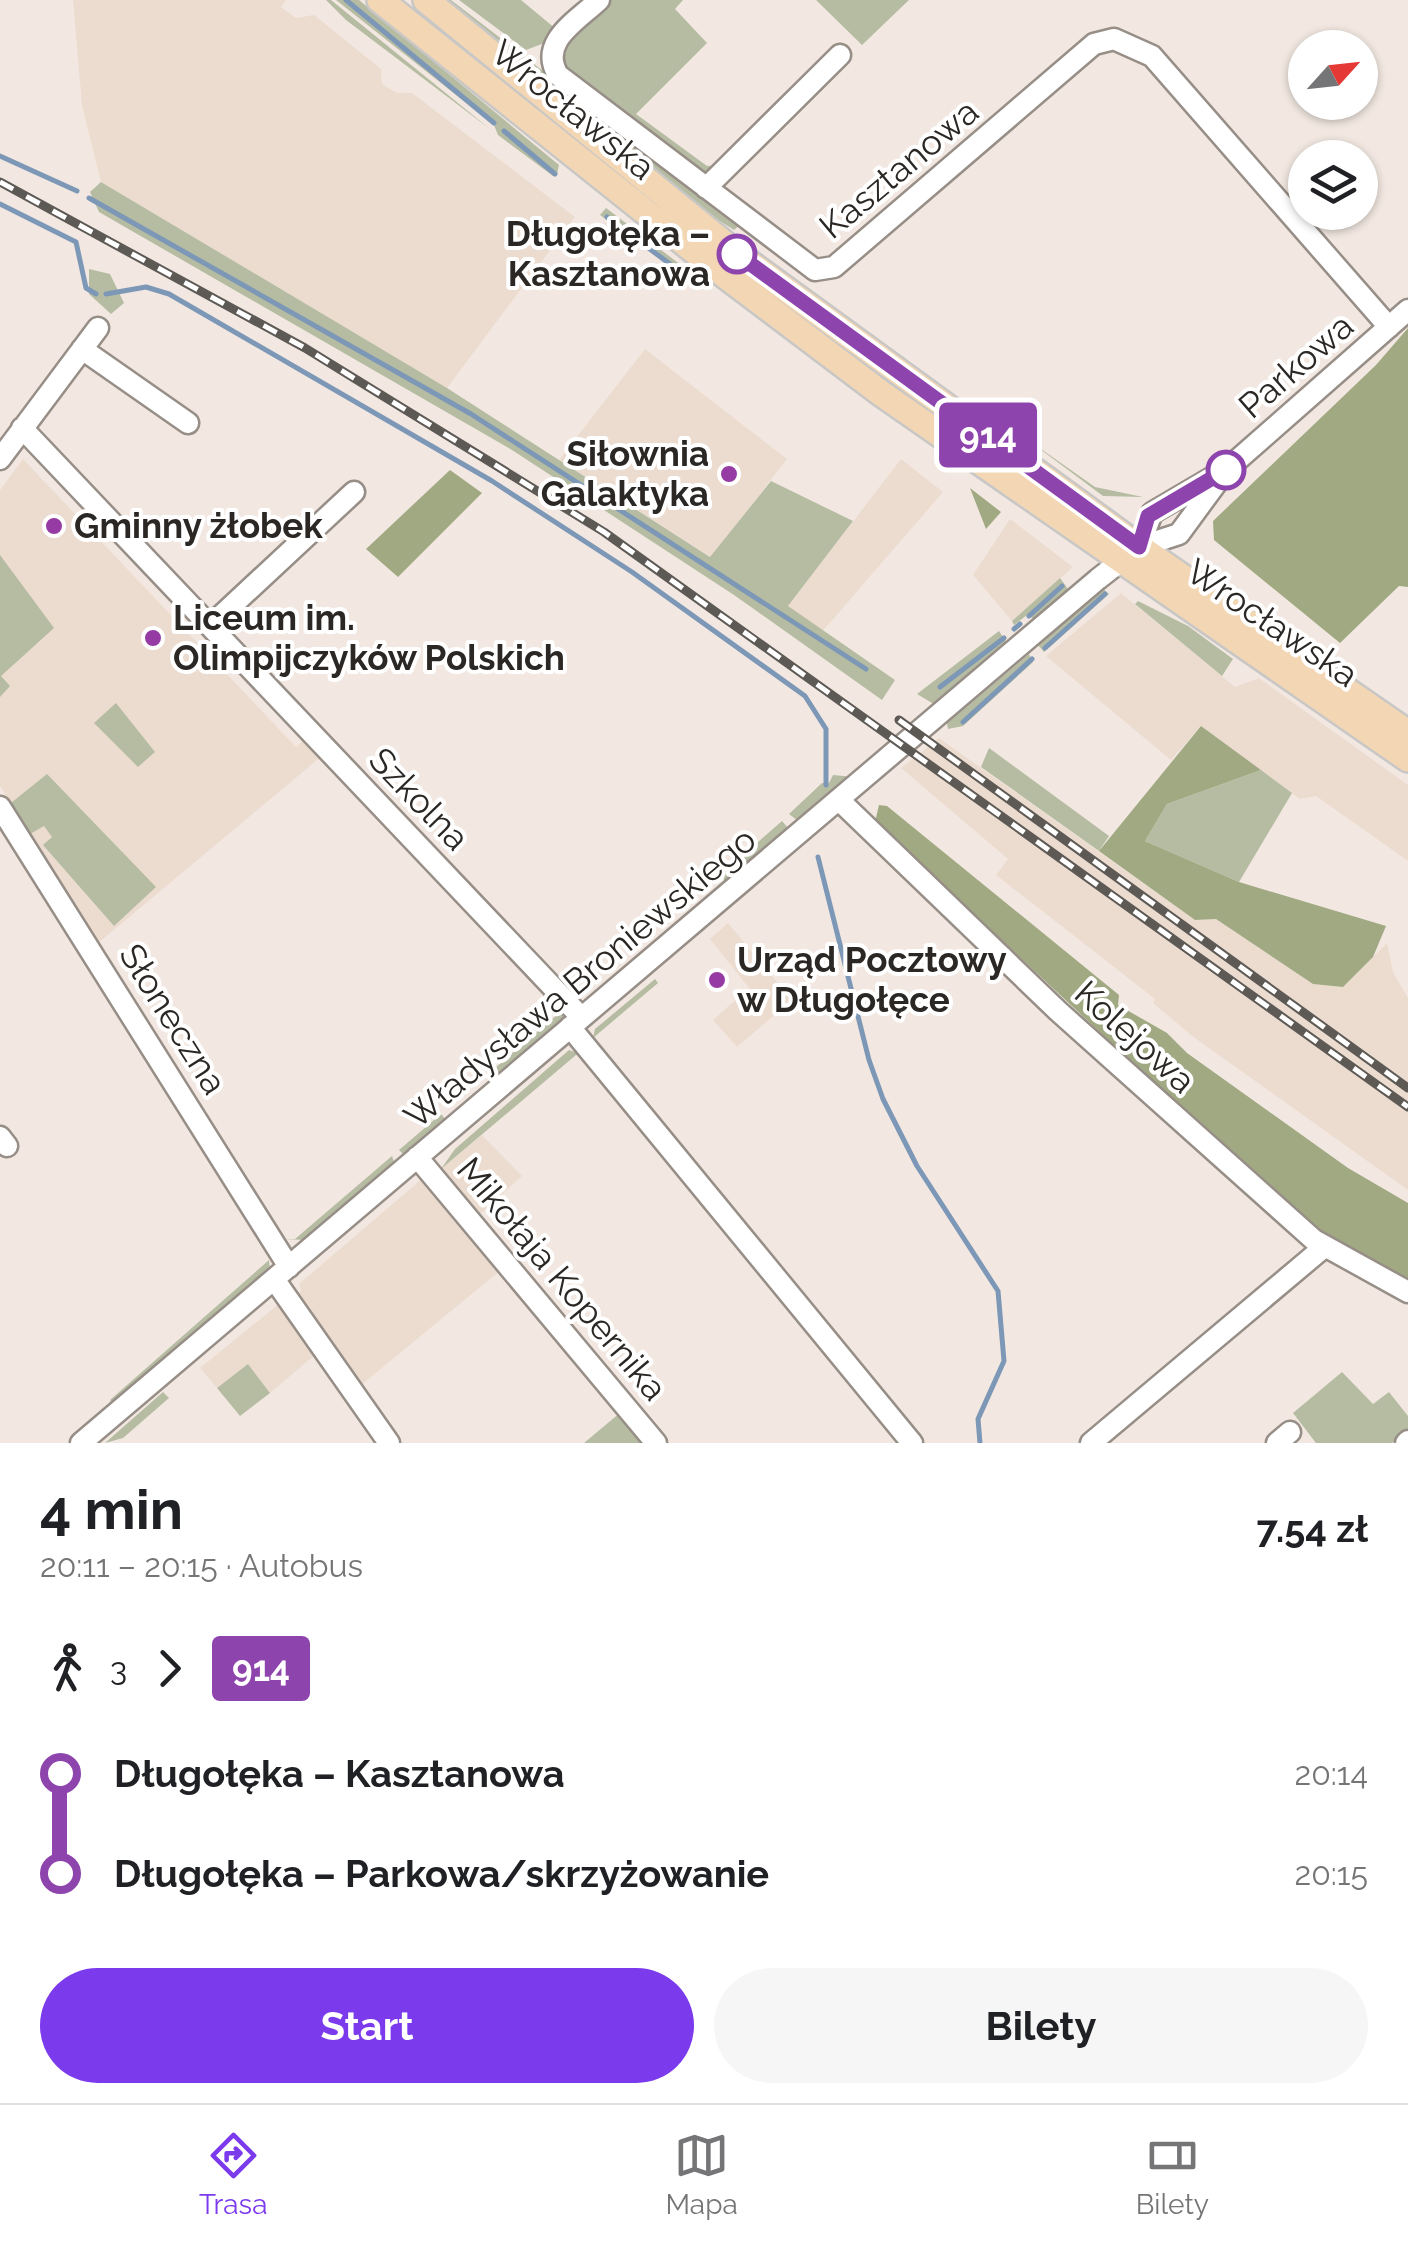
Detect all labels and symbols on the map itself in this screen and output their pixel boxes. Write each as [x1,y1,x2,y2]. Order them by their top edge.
north arrow [1288,30,1378,120]
street label: Wrocławska [483,31,663,188]
street label: Kasztanowa [811,91,986,247]
place label: Długołęka – Kasztanowa [506,213,710,294]
marker: Długołęka – Kasztanowa [718,235,756,273]
street label: Parkowa [1230,305,1361,426]
line badge: 914 [930,402,1046,468]
place label: Siłownia Galaktyka [541,433,709,514]
unlabelled marker [1207,451,1245,489]
marker: Siłownia Galaktyka [718,463,740,485]
place label: Gminny żłobek [74,505,323,546]
marker: Gminny żłobek [43,515,65,537]
street label: Wrocławska [1179,550,1366,695]
place label: Liceum im. Olimpijczyków Polskich [173,597,565,678]
marker: Liceum im. Olimpijczyków Polskich [142,627,164,649]
street label: Szkolna [361,739,478,858]
street label: Władysława Broniewskiego [396,819,764,1137]
street label: Słoneczna [111,936,236,1101]
place label: Urząd Pocztowy w Długołęce [737,939,1007,1020]
marker: Urząd Pocztowy w Długołęce [706,969,728,991]
street label: Kolejowa [1067,972,1204,1101]
street label: Mikołaja Kopernika [449,1149,676,1408]

